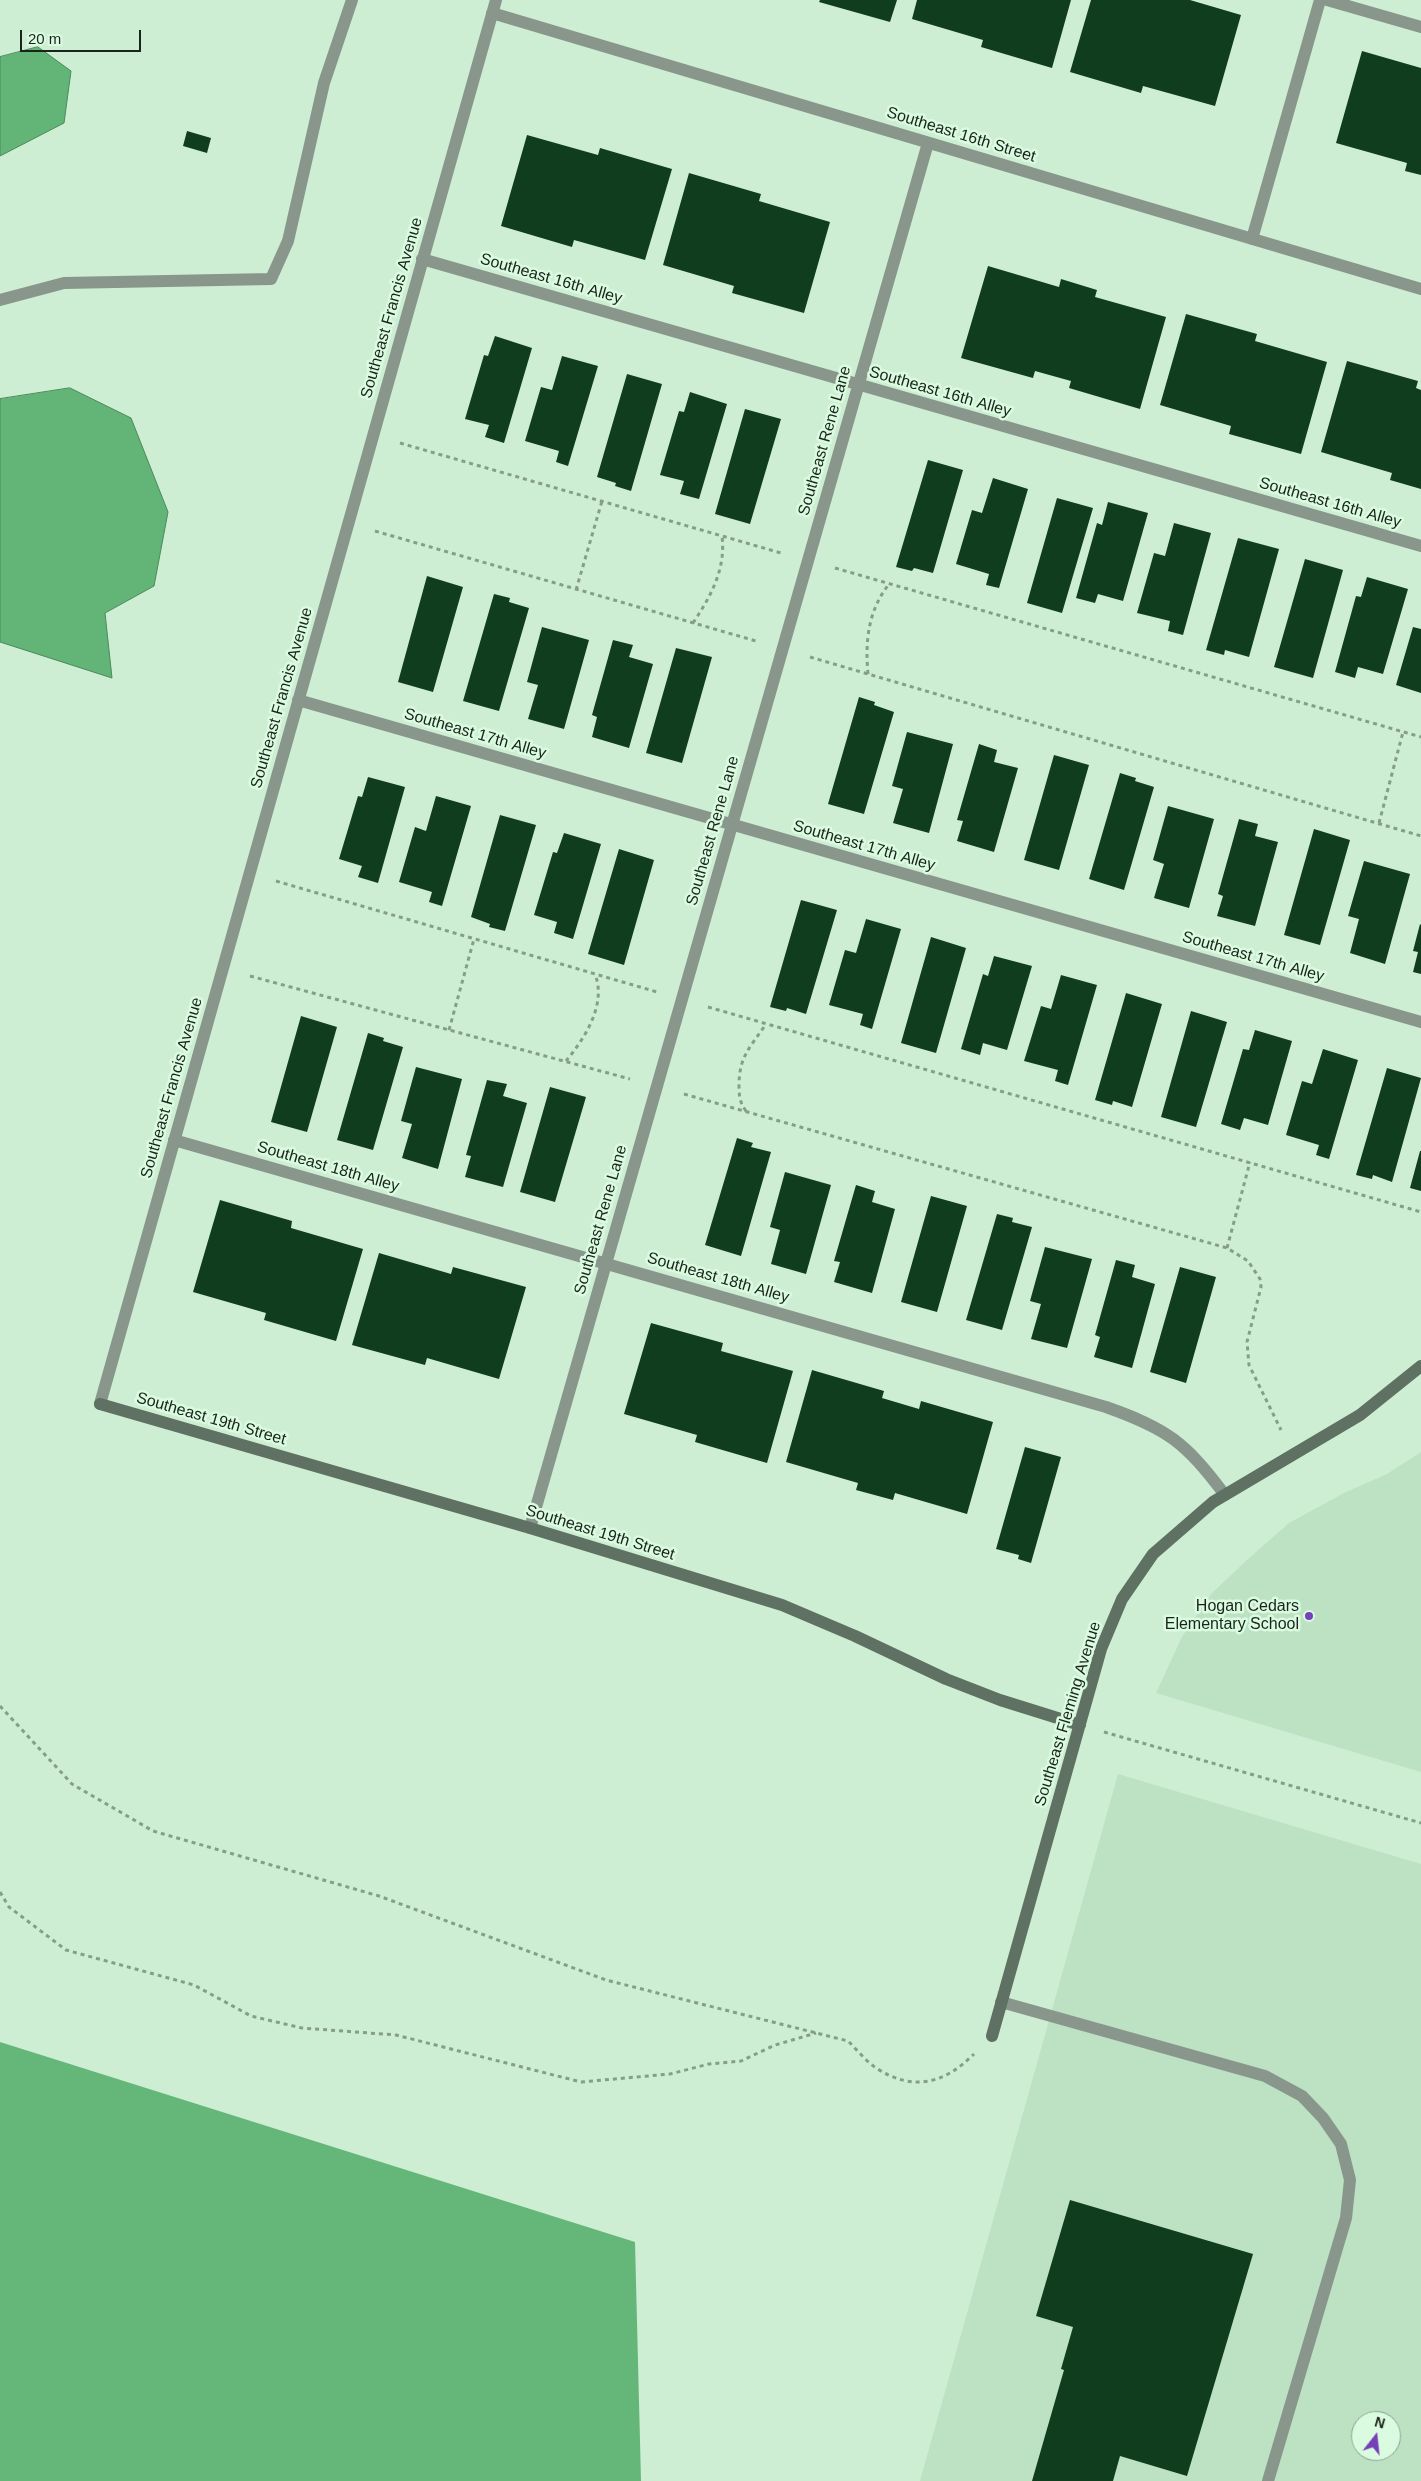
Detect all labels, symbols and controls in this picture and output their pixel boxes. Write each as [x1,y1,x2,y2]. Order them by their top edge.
scale bar [22,20,144,52]
text: 20 m [28,30,61,47]
street label: Southeast 16th Street [884,103,1038,167]
street label: Southeast Francis Avenue [357,215,427,401]
street label: Southeast 16th Alley [478,250,624,308]
street label: Southeast 16th Alley [867,363,1013,421]
street label: Southeast Rene Lane [794,364,856,518]
street label: Southeast 16th Alley [1257,474,1403,532]
street label: Southeast Francis Avenue [247,605,317,791]
street label: Southeast 17th Alley [402,705,548,763]
street label: Southeast Rene Lane [682,754,744,908]
street label: Southeast 17th Alley [791,817,937,875]
street label: Southeast 17th Alley [1180,928,1326,986]
street label: Southeast Francis Avenue [137,995,207,1181]
street label: Southeast 18th Alley [255,1138,401,1196]
street label: Southeast Rene Lane [570,1143,632,1297]
street label: Southeast 18th Alley [645,1249,791,1307]
street label: Southeast 19th Street [134,1388,288,1450]
street label: Southeast 19th Street [523,1501,677,1565]
place label: Hogan Cedars Elementary School [1165,1597,1299,1635]
marker: Hogan Cedars Elementary School [1303,1610,1315,1622]
street label: Southeast Fleming Avenue [1031,1619,1105,1809]
north arrow [1351,2411,1401,2461]
text: N [1373,2413,1387,2432]

